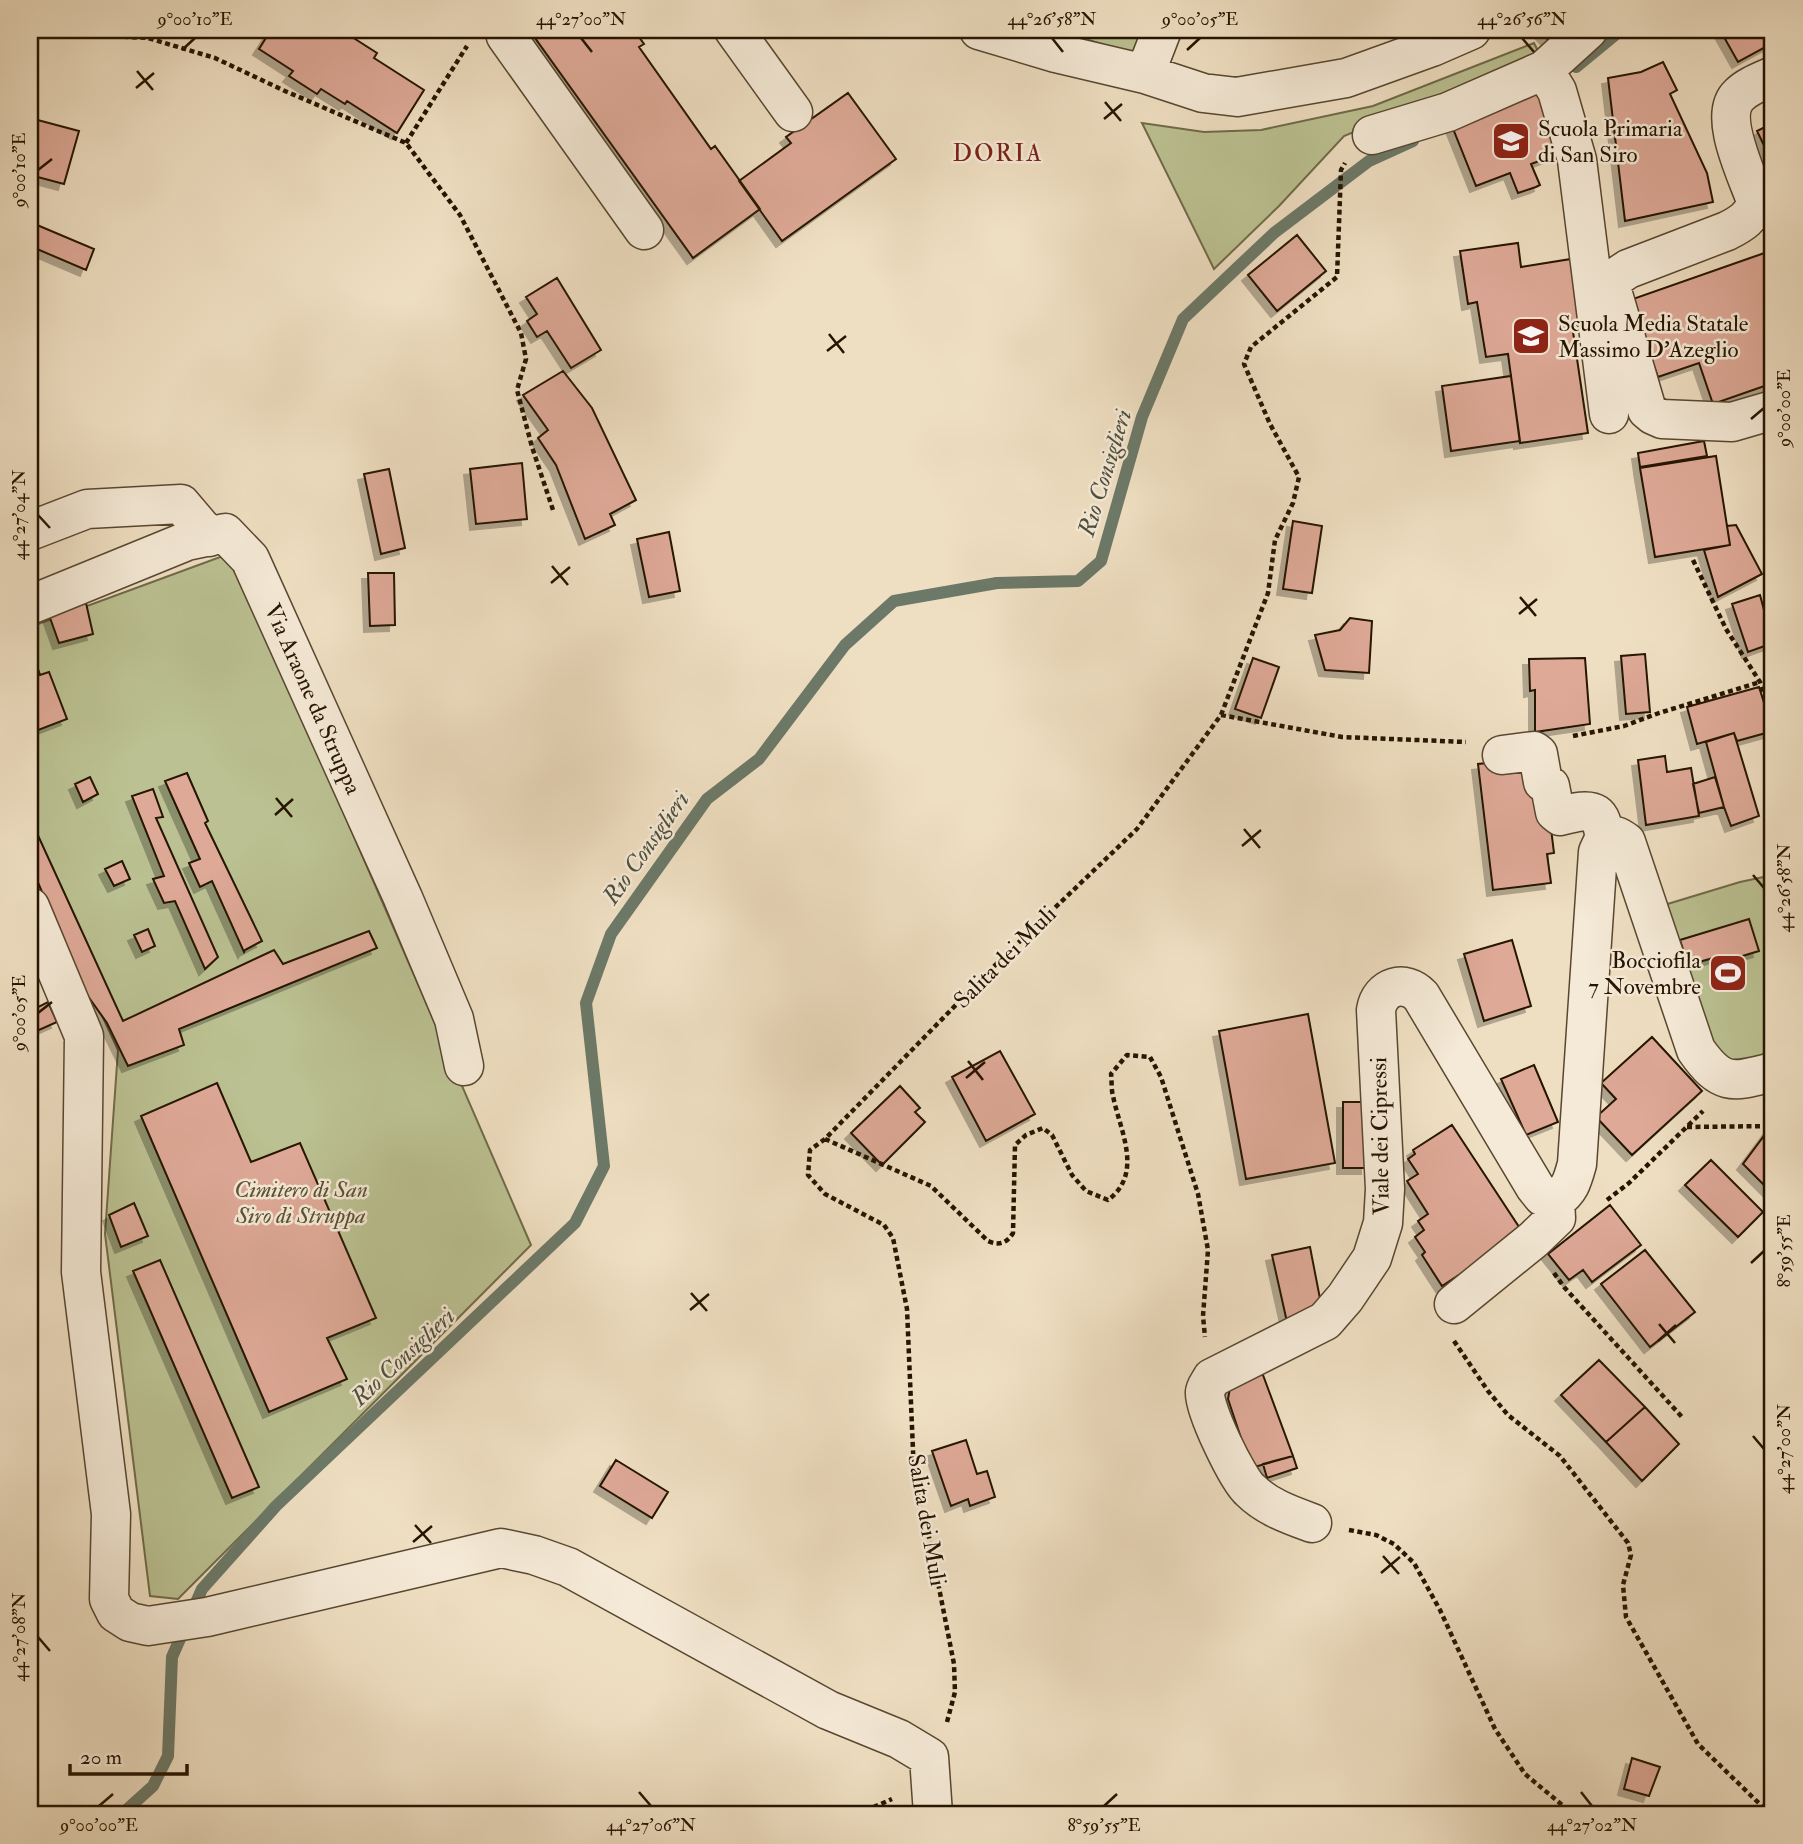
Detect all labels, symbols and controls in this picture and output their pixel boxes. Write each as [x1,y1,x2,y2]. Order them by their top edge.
text: 9°00'10"E [155,8,233,31]
text: 44°27'00"N [536,8,626,31]
text: 44°26'58"N [1008,8,1096,31]
text: 9°00'05"E [1160,8,1238,31]
text: 44°26'56"N [1477,8,1567,31]
place label: Scuola Primaria di San Siro [1538,114,1683,169]
school or university icon: Scuola Primaria di San Siro [1490,120,1532,162]
text: 9°00'10"E [8,132,31,210]
district label: DORIA [953,138,1043,169]
place label: Scuola Media Statale Massimo D'Azeglio [1558,309,1749,364]
school or university icon: Scuola Media Statale Massimo D'Azeglio [1510,315,1552,357]
text: 9°00'00"E [1773,369,1796,449]
water label: Rio Consiglieri [1071,405,1139,541]
text: 44°27'04"N [8,470,31,560]
street label: Via Araone da Struppa [257,599,368,800]
water label: Rio Consiglieri [595,785,697,911]
text: 44°26'58"N [1773,844,1796,932]
street label: Salita dei Muli [948,900,1062,1014]
place label: Bocciofila 7 Novembre [1588,946,1702,1001]
sports icon: Bocciofila 7 Novembre [1707,952,1749,994]
text: 9°00'05"E [8,975,31,1053]
street label: Viale dei Cipressi [1364,1057,1397,1215]
park label: Cimitero di San Siro di Struppa [234,1175,368,1230]
text: 8°59'55"E [1773,1214,1796,1288]
water label: Rio Consiglieri [344,1301,462,1414]
text: 44°27'00"N [1773,1404,1796,1494]
street label: Salita dei Muli [901,1452,953,1588]
text: 44°27'08"N [8,1592,31,1682]
scale bar [70,1732,187,1776]
text: 20 m [80,1744,122,1771]
text: 9°00'00"E [58,1814,138,1837]
text: 44°27'06"N [606,1814,696,1837]
text: 8°59'55"E [1067,1814,1141,1837]
text: 44°27'02"N [1547,1814,1637,1837]

